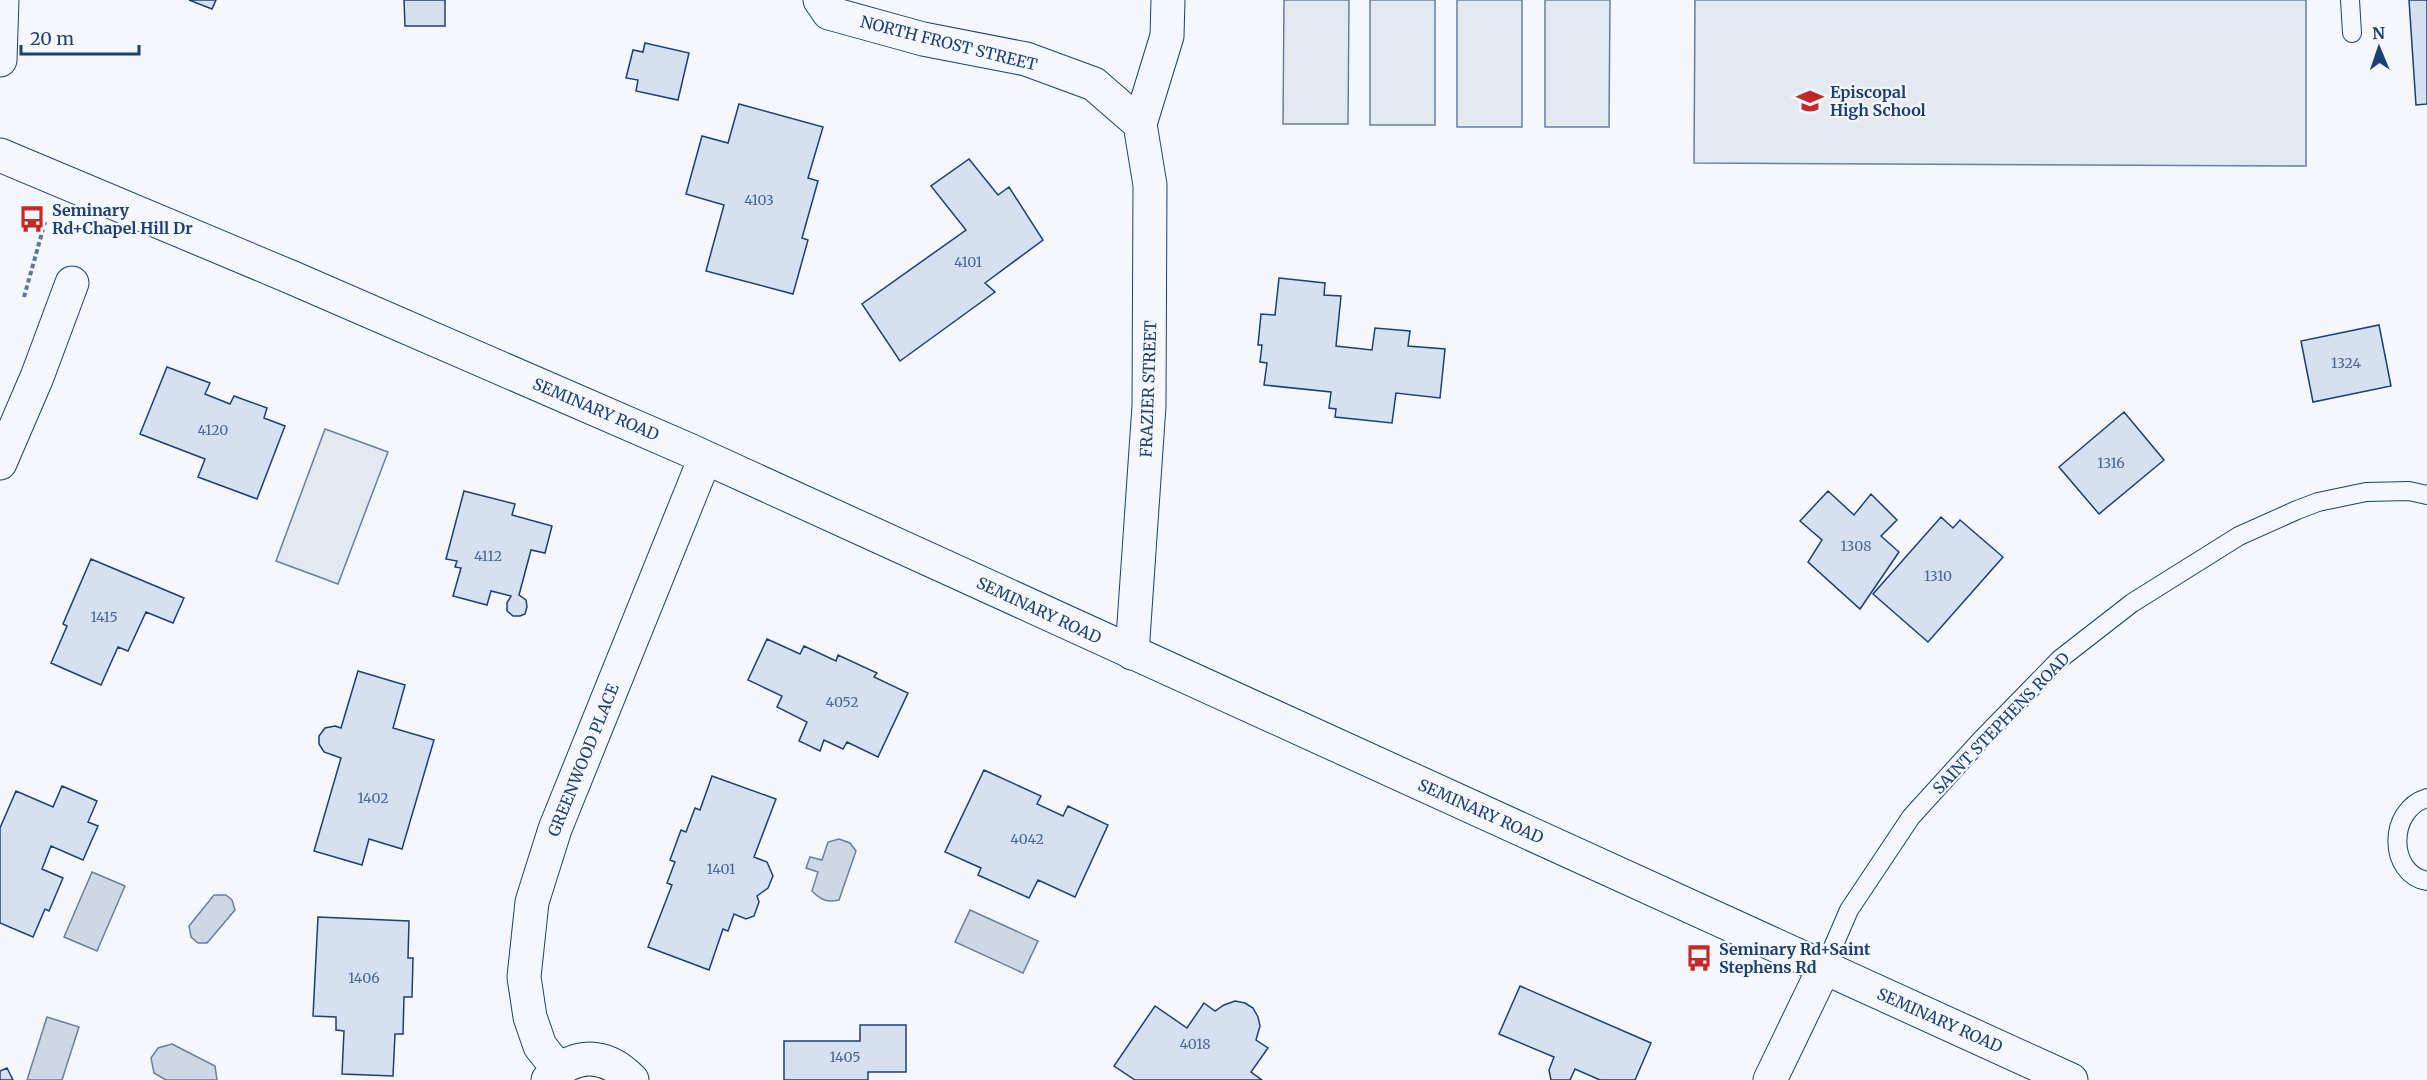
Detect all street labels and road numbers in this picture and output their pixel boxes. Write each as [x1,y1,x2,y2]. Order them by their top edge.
street label: NORTH FROST STREET [859,11,1039,75]
street label: FRAZIER STREET [1136,320,1160,458]
street label: SEMINARY ROAD [530,373,662,445]
street label: SEMINARY ROAD [973,572,1105,648]
street label: SAINT STEPHENS ROAD [1928,648,2074,798]
street label: GREENWOOD PLACE [543,680,623,839]
street label: SEMINARY ROAD [1415,774,1547,848]
street label: SEMINARY ROAD [1874,983,2006,1057]

